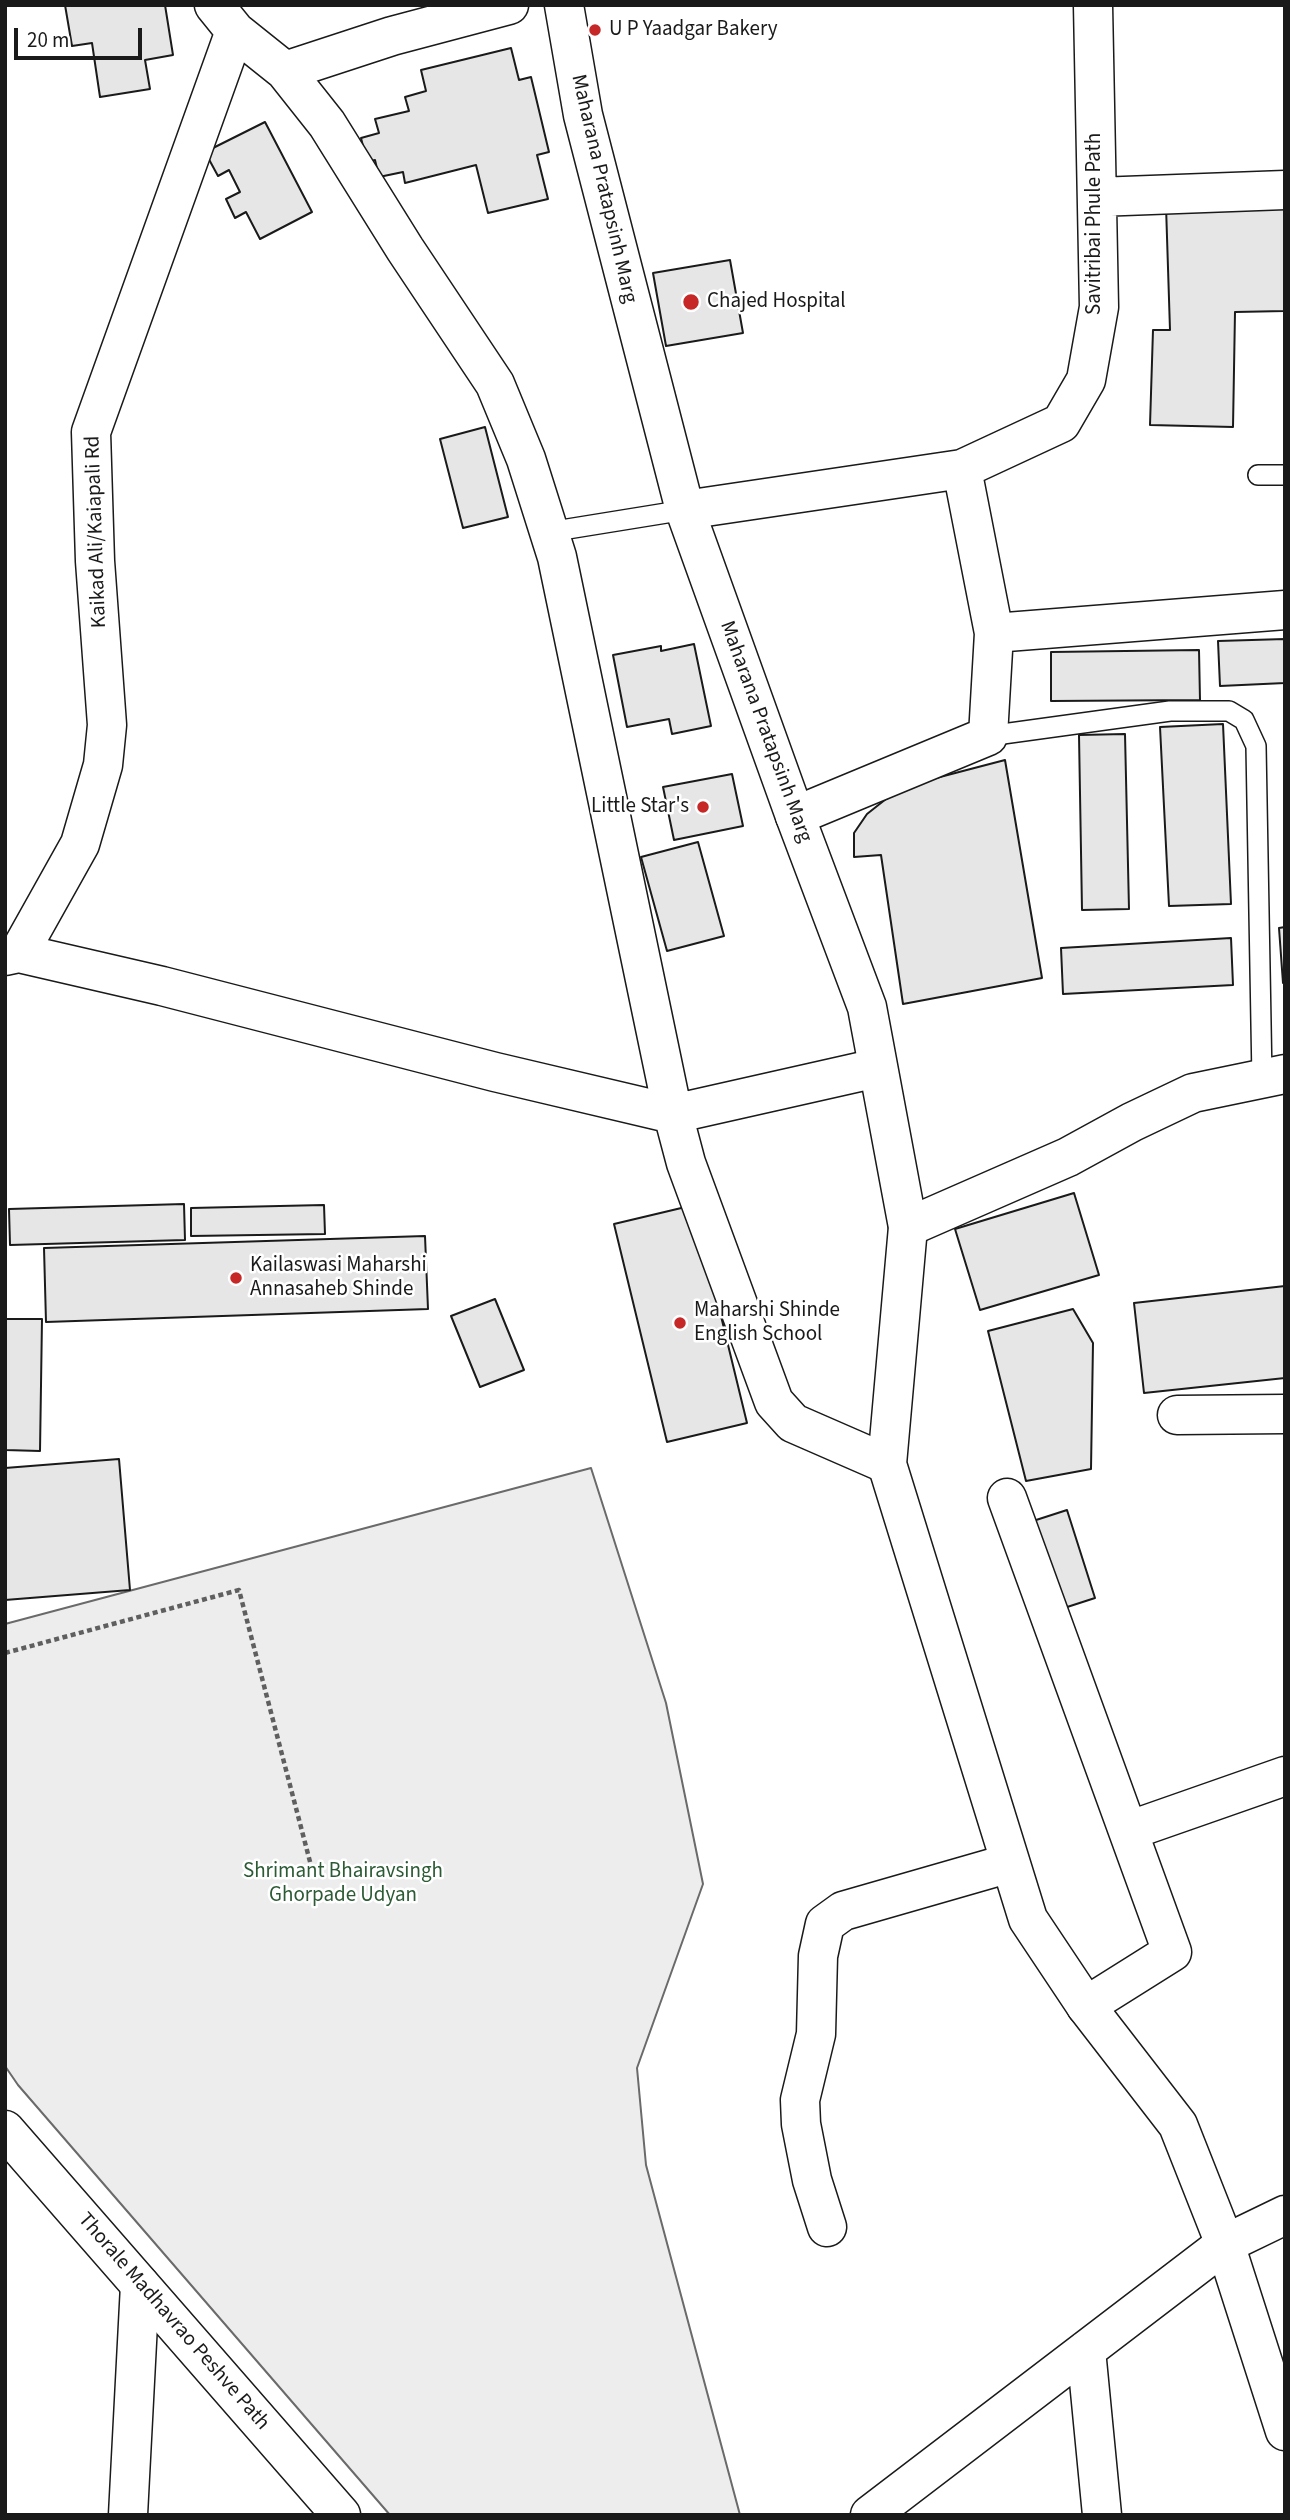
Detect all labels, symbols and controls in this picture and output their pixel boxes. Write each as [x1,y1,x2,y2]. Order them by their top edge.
scale bar [18,14,145,58]
place label: U P Yaadgar Bakery [609,17,778,43]
marker: U P Yaadgar Bakery [587,22,603,38]
text: 20 m [27,25,69,55]
street label: Maharana Pratapsinh Marg [564,72,642,306]
street label: Savitribai Phule Path [1082,133,1108,315]
place label: Chajed Hospital [707,289,846,315]
marker: Chajed Hospital [681,292,701,312]
street label: Kaikad Ali/Kaiapali Rd [81,435,113,629]
street label: Maharana Pratapsinh Marg [713,618,817,846]
place label: Little Star's [591,794,689,820]
marker: Little Star's [695,799,711,815]
place label: Kailaswasi Maharshi Annasaheb Shinde [250,1253,427,1303]
marker: Kailaswasi Maharshi Annasaheb Shinde [228,1270,244,1286]
place label: Maharshi Shinde English School [694,1298,840,1348]
marker: Maharshi Shinde English School [672,1315,688,1331]
park label: Shrimant Bhairavsingh Ghorpade Udyan [243,1859,443,1909]
street label: Thorale Madhavrao Peshve Path [72,2208,274,2436]

